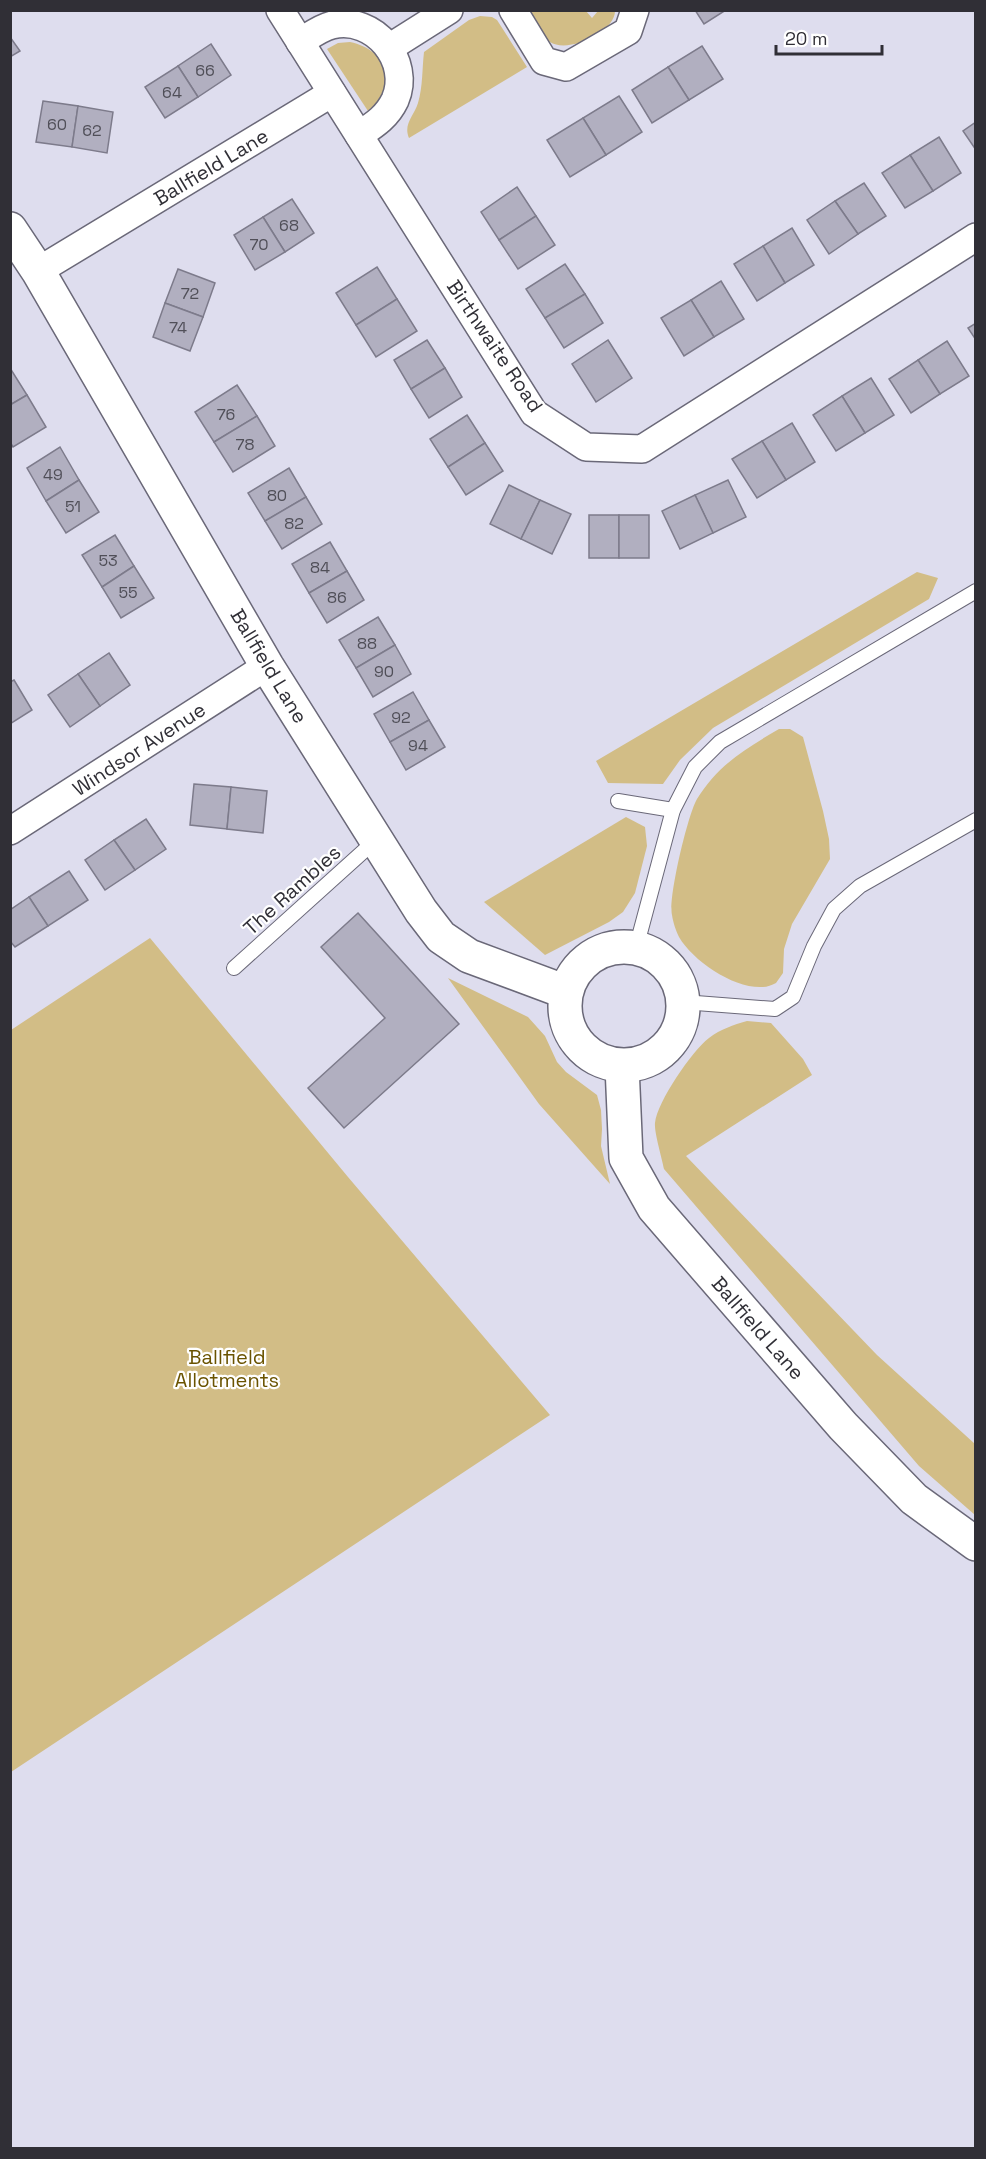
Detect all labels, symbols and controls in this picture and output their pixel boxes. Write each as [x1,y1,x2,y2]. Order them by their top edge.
scale bar [776,18,882,56]
text: 20 m [785,27,828,50]
house number: 66 [195,60,215,81]
house number: 64 [162,82,182,103]
house number: 60 [47,114,67,135]
house number: 62 [82,120,102,141]
street label: Ballfield Lane [149,123,273,211]
house number: 68 [279,215,299,236]
house number: 70 [249,234,269,255]
street label: Birthwaite Road [441,275,549,417]
house number: 72 [181,283,199,304]
house number: 74 [169,317,187,338]
house number: 76 [217,404,235,425]
house number: 78 [236,434,255,455]
house number: 49 [43,464,63,485]
house number: 80 [267,485,287,506]
house number: 51 [65,496,81,517]
house number: 82 [284,513,304,534]
house number: 53 [98,550,118,571]
house number: 84 [310,557,330,578]
house number: 55 [118,582,138,603]
house number: 86 [327,587,347,608]
street label: Ballfield Lane [225,604,313,728]
house number: 88 [357,633,377,654]
house number: 90 [374,661,394,682]
street label: Windsor Avenue [68,696,210,802]
house number: 92 [391,707,411,728]
house number: 94 [408,735,428,756]
street label: The Rambles [238,839,346,941]
street label: Ballfield Lane [706,1271,810,1385]
park label: Ballfield Allotments [175,1344,279,1393]

